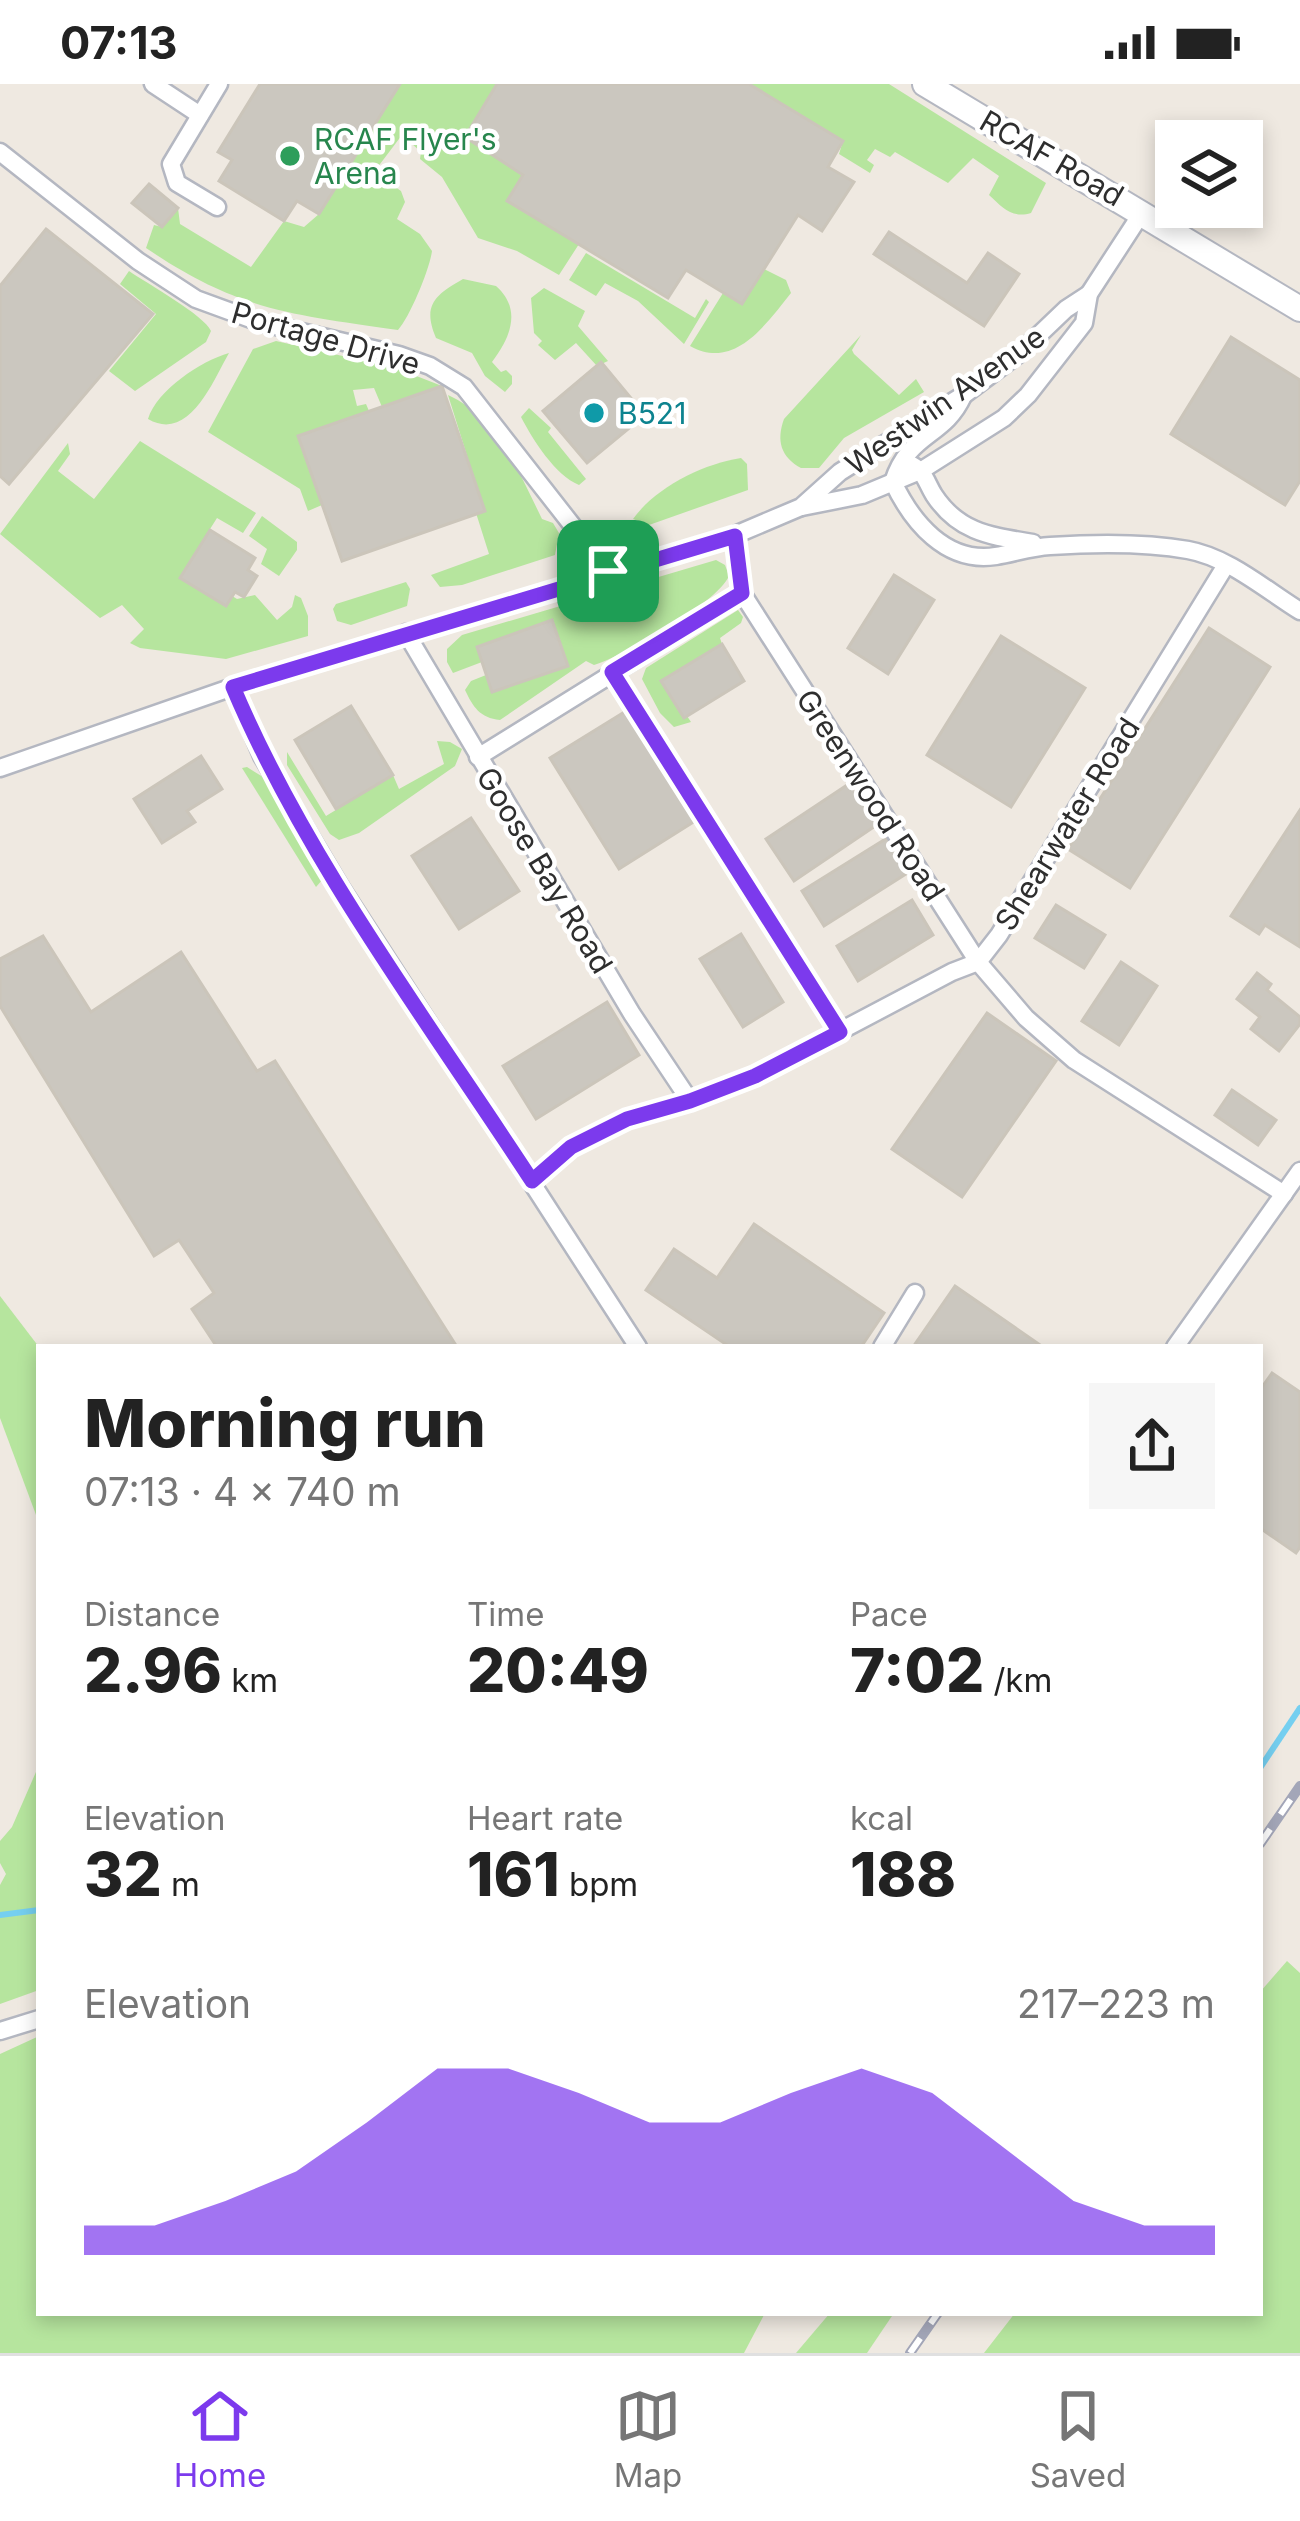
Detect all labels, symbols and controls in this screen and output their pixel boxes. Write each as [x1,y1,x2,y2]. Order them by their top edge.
text: 07:13 [60,15,178,70]
street label: RCAF Road [974,102,1130,214]
map controls [1155,120,1263,228]
button: layers [1155,120,1263,228]
place label: RCAF Flyer's Arena [314,121,497,191]
marker: RCAF Flyer's Arena [277,143,303,169]
street label: Portage Drive [228,294,424,382]
street label: Westwin Avenue [838,318,1052,482]
place label: B521 [618,395,686,431]
marker: B521 [581,400,607,426]
pin [557,520,659,622]
icon: arrive [575,538,641,604]
street label: Greenwood Road [789,682,953,908]
street label: Shearwater Road [987,711,1147,937]
street label: Goose Bay Road [469,761,621,979]
text: Morning run [84,1383,486,1463]
button: share [1089,1383,1215,1509]
text: 07:13 · 4 × 740 m [84,1468,401,1515]
text: Distance [84,1594,220,1634]
text: Time [467,1594,544,1634]
text: Pace [850,1594,928,1634]
text: 2.96 [84,1634,222,1706]
text: 20:49 [467,1634,649,1706]
text: 7:02 [850,1634,984,1706]
text: km [222,1660,278,1700]
text: /km [984,1660,1052,1700]
text: Elevation [84,1798,225,1838]
text: Heart rate [467,1798,623,1838]
text: kcal [850,1798,913,1838]
text: 32 [84,1838,162,1910]
text: 161 [467,1838,560,1910]
text: 188 [850,1838,956,1910]
text: m [162,1864,200,1904]
text: bpm [560,1864,638,1904]
text: Elevation [84,1980,251,2027]
text: 217–223 m [1017,1980,1215,2027]
tab: Home [174,2383,266,2495]
tab: Map [614,2383,682,2495]
tab: Saved [1030,2383,1126,2495]

